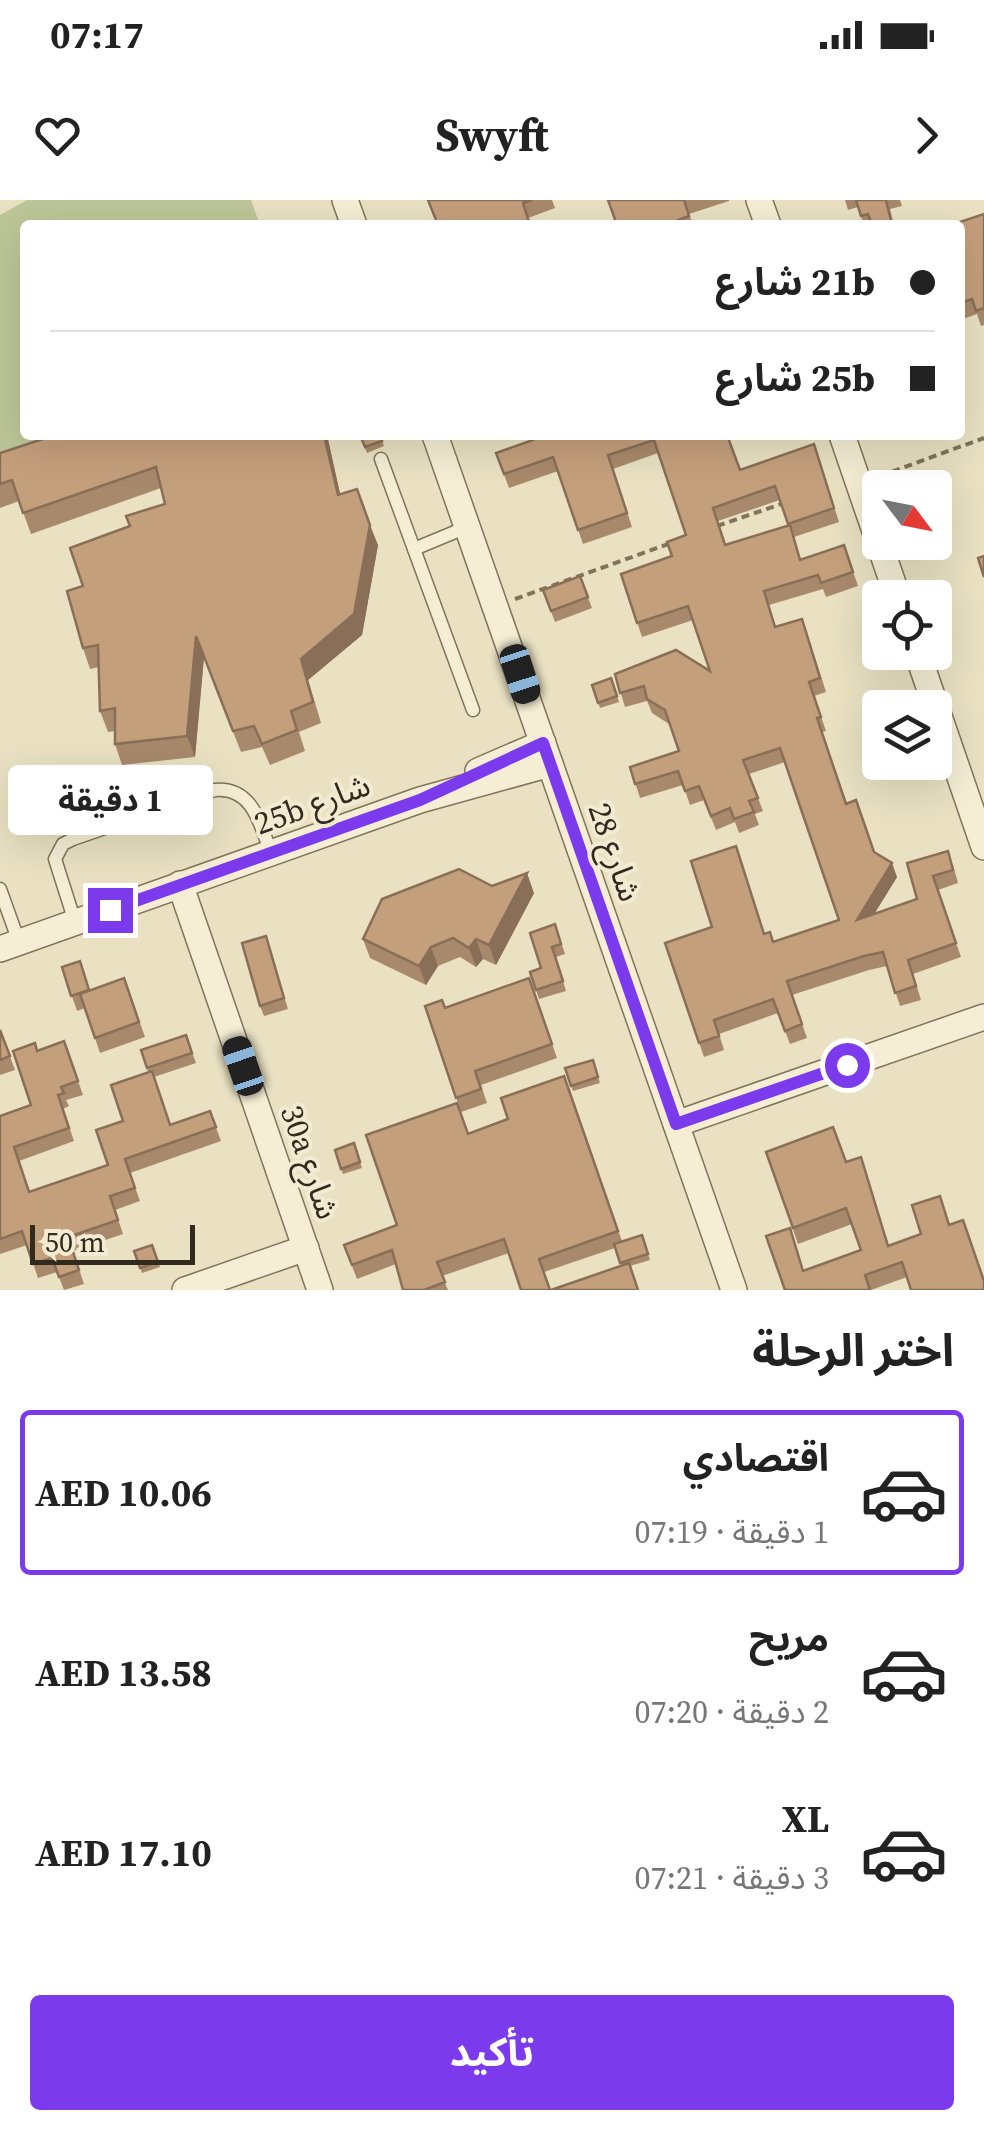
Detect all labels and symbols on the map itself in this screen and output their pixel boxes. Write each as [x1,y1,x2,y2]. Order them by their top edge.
north arrow [862,470,952,560]
car [496,641,544,707]
street label: 25b شارع [248,763,377,847]
callout: 1 دقيقة [8,765,212,835]
street label: شارع 28 [576,797,652,908]
route end [88,888,133,933]
car [219,1033,267,1099]
route start [825,1043,870,1088]
street label: 30a شارع [268,1099,350,1226]
scale bar [30,1220,195,1264]

